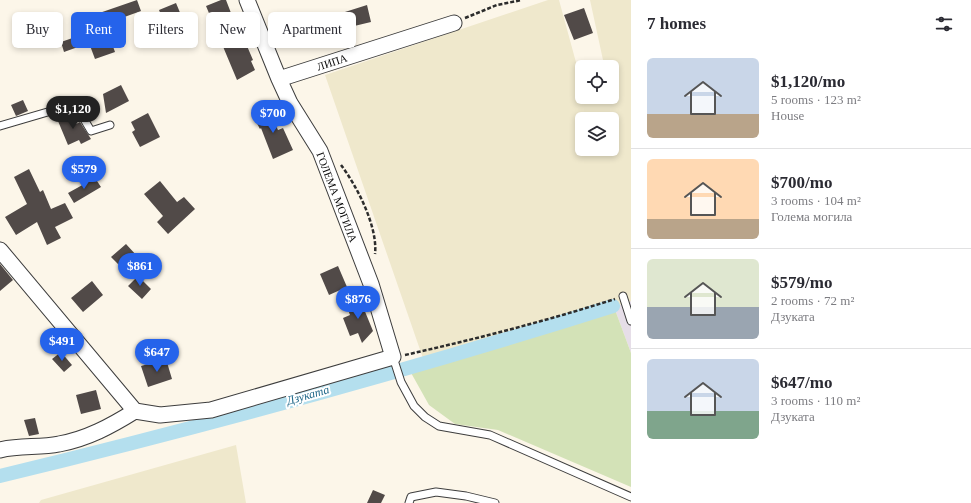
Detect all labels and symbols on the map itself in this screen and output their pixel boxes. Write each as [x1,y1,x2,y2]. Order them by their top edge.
street label: ЛИПА [315,51,349,73]
pin: $1,120 [40,96,106,130]
pin: $700 [249,100,297,134]
street label: ГОЛЕМА МОГИЛА [314,150,360,244]
pin: $579 [60,156,108,190]
pin: $861 [116,253,164,287]
pin: $876 [334,286,382,320]
pin: $491 [38,328,86,362]
pin: $647 [133,339,181,373]
water label: Дзуката [284,382,331,408]

